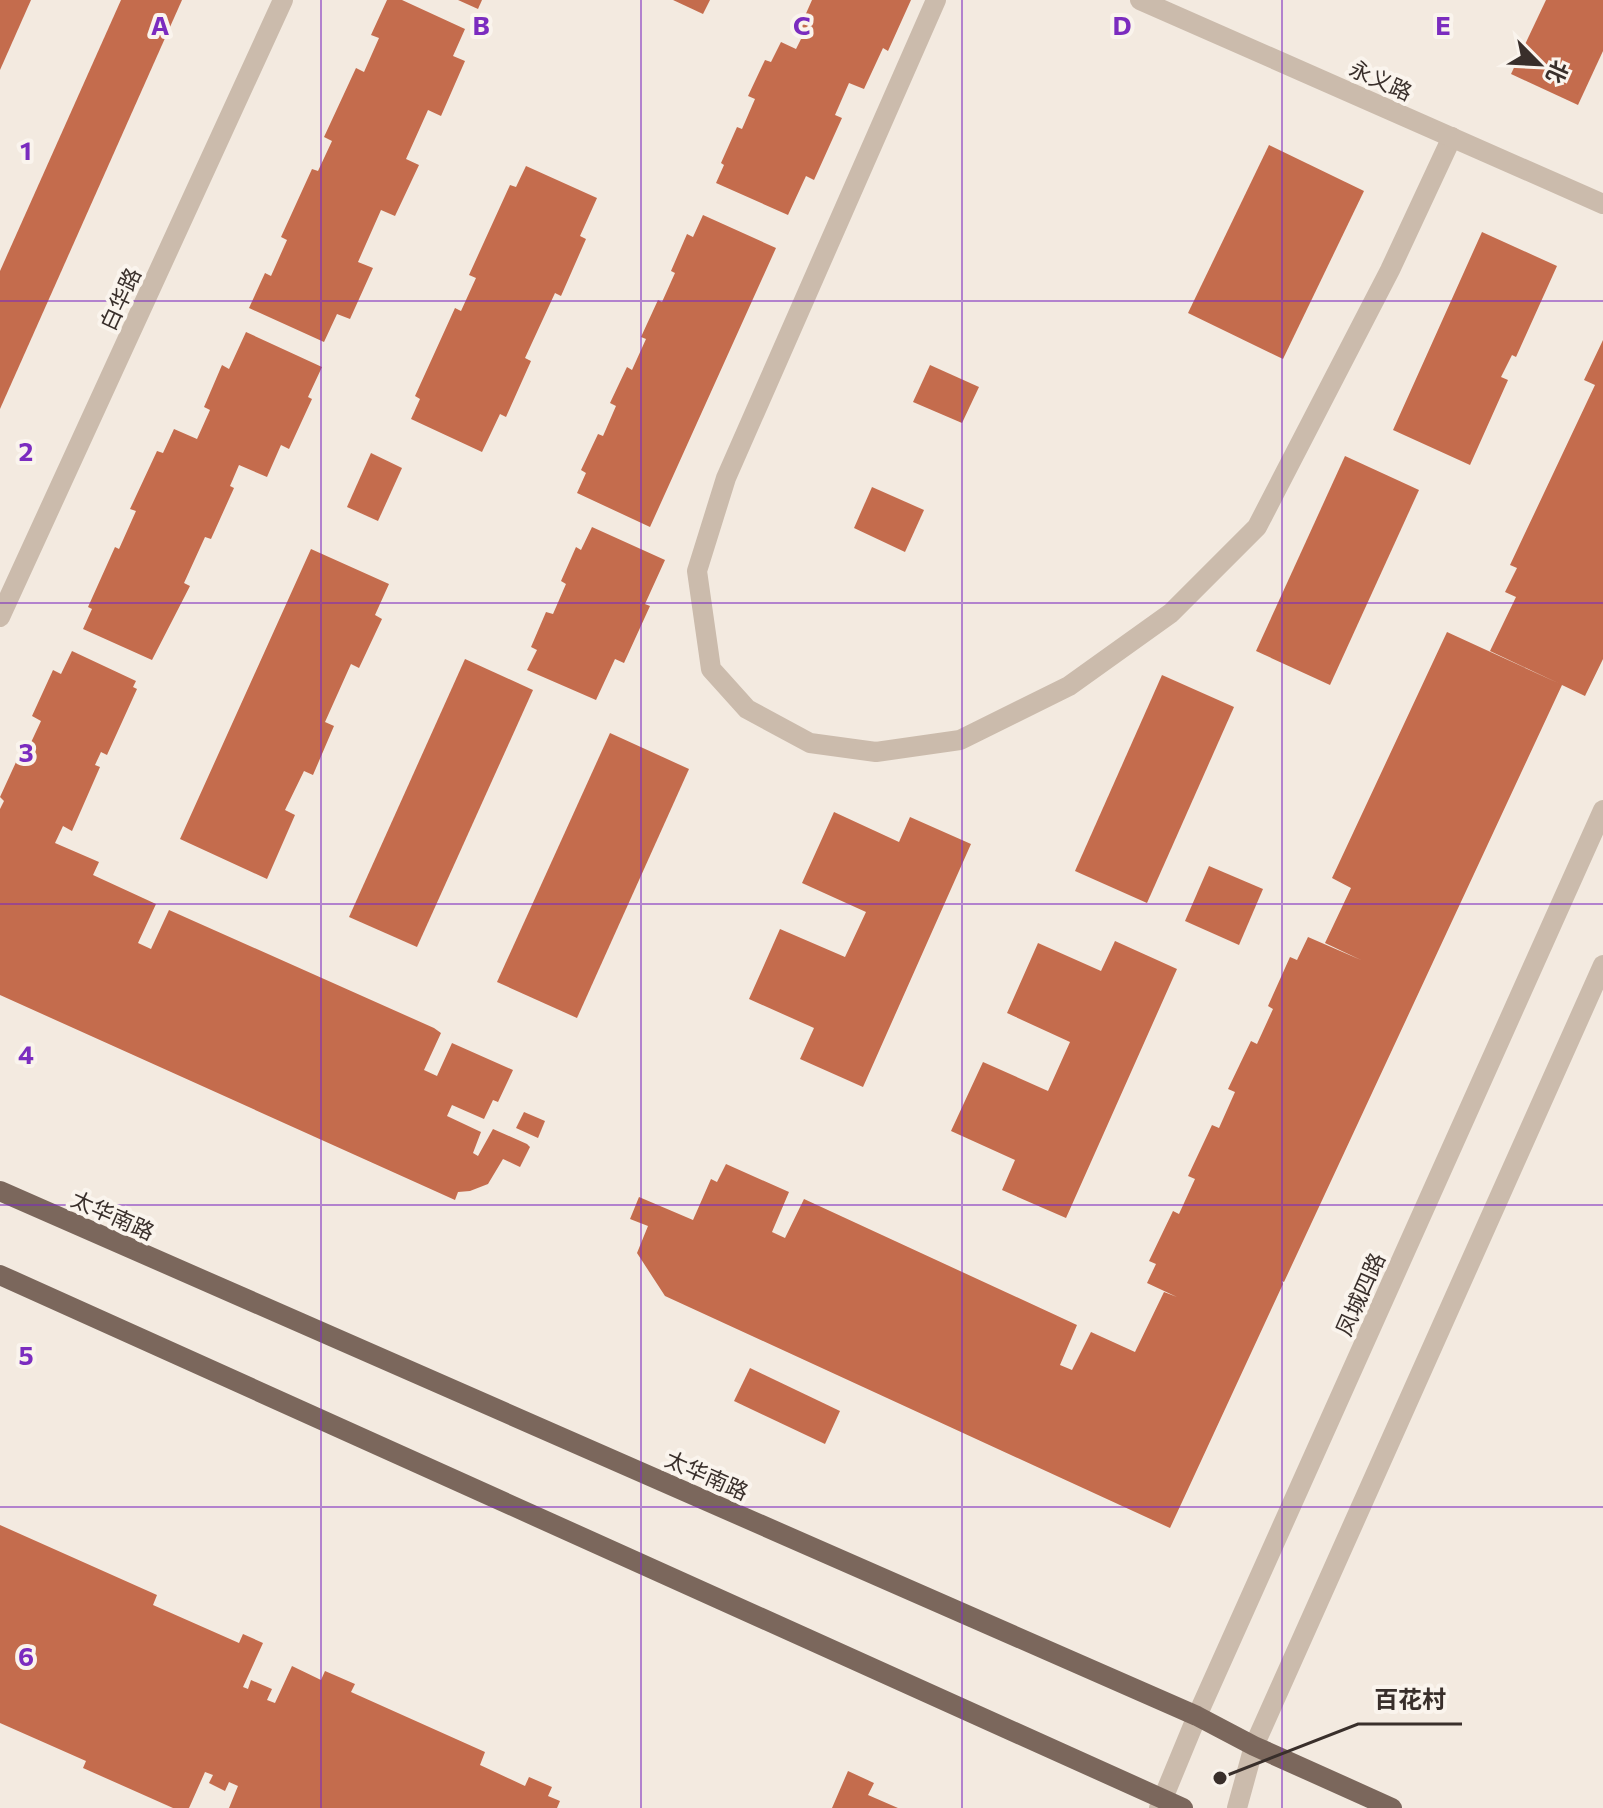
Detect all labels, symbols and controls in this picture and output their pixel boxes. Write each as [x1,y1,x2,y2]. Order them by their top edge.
text: A [151,9,170,40]
text: B [472,9,490,40]
text: C [793,9,811,40]
text: D [1112,9,1132,40]
text: E [1435,9,1451,40]
north arrow [1499,24,1579,104]
street label: 永义路 [1345,54,1417,106]
text: 北 [1541,57,1575,88]
text: 1 [20,134,32,165]
street label: 白华路 [94,263,146,335]
text: 2 [19,435,33,466]
text: 3 [18,736,34,767]
text: 4 [18,1038,34,1069]
street label: 太华南路 [67,1185,159,1245]
street label: 凤城四路 [1330,1248,1390,1340]
text: 5 [18,1339,34,1370]
street label: 太华南路 [661,1445,753,1505]
text: 6 [18,1640,34,1671]
callout: 百花村 [1358,1676,1462,1724]
text: 百花村 [1374,1684,1446,1713]

